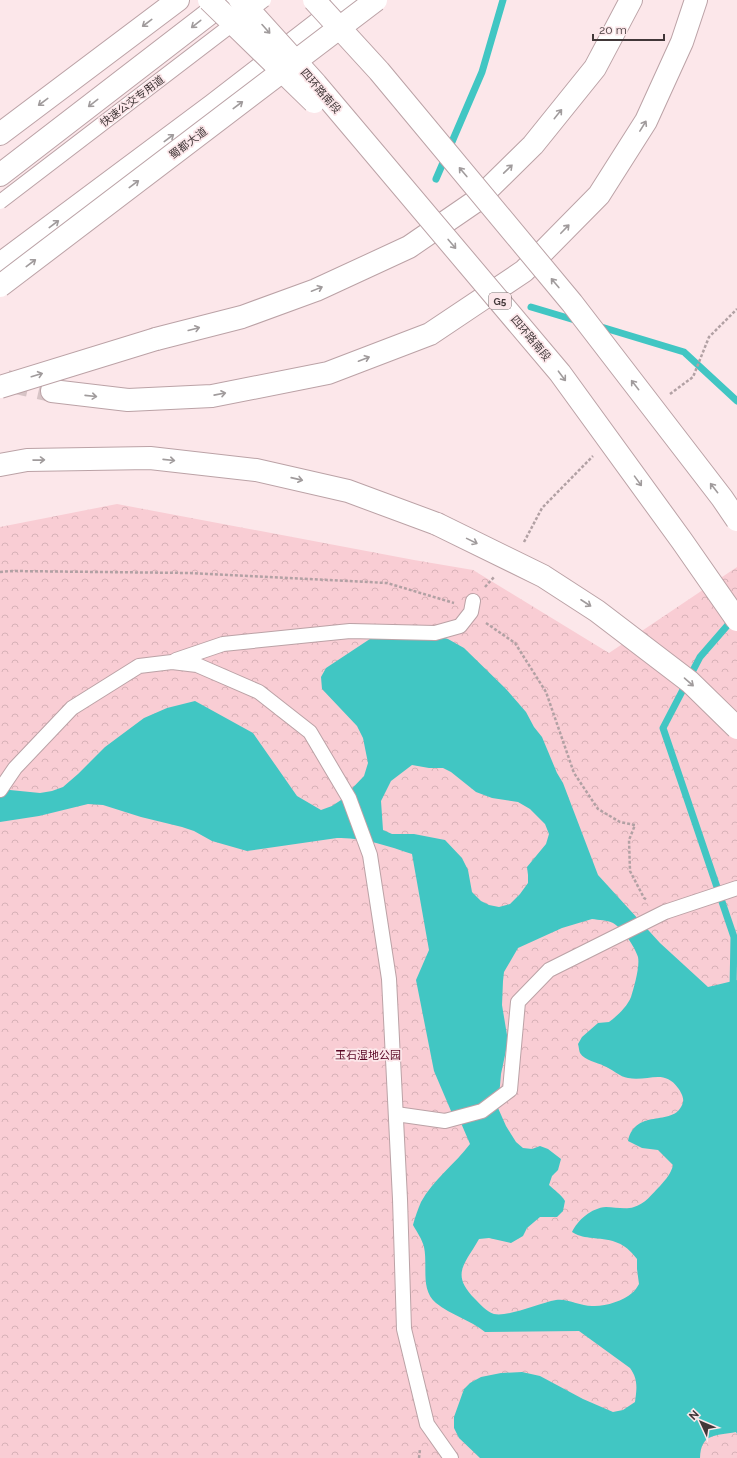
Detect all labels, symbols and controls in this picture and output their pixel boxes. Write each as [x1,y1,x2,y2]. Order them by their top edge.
scale bar [593,16,664,42]
one-way arrow [141,19,152,28]
one-way arrow [191,20,202,28]
text: 20 m [599,23,627,37]
one-way arrow [261,24,271,34]
street label: 四环路南段 [298,66,344,116]
street label: 快速公交专用道 [98,73,167,130]
one-way arrow [37,97,48,106]
one-way arrow [88,99,99,107]
one-way arrow [232,101,243,109]
one-way arrow [553,109,562,120]
one-way arrow [639,120,647,132]
street label: 蜀都大道 [167,125,210,162]
one-way arrow [163,133,174,142]
one-way arrow [503,164,513,174]
one-way arrow [459,166,468,177]
one-way arrow [129,180,140,188]
one-way arrow [48,220,59,228]
one-way arrow [560,224,570,234]
one-way arrow [447,238,456,249]
one-way arrow [25,259,36,267]
one-way arrow [551,277,560,288]
one-way arrow [311,285,323,292]
road number: G5 [489,293,511,309]
street label: 四环路南段 [508,313,553,364]
one-way arrow [187,325,200,333]
one-way arrow [358,355,370,363]
one-way arrow [558,370,566,381]
one-way arrow [31,371,44,378]
one-way arrow [631,380,639,391]
one-way arrow [213,390,226,398]
one-way arrow [84,392,97,399]
one-way arrow [32,456,45,464]
one-way arrow [162,457,175,464]
one-way arrow [634,475,642,486]
one-way arrow [290,476,303,484]
one-way arrow [710,483,719,494]
one-way arrow [466,538,478,545]
one-way arrow [580,600,592,608]
one-way arrow [684,678,694,687]
park label: 玉石湿地公园 [335,1049,401,1062]
north arrow [681,1402,721,1442]
text: N [687,1408,702,1423]

